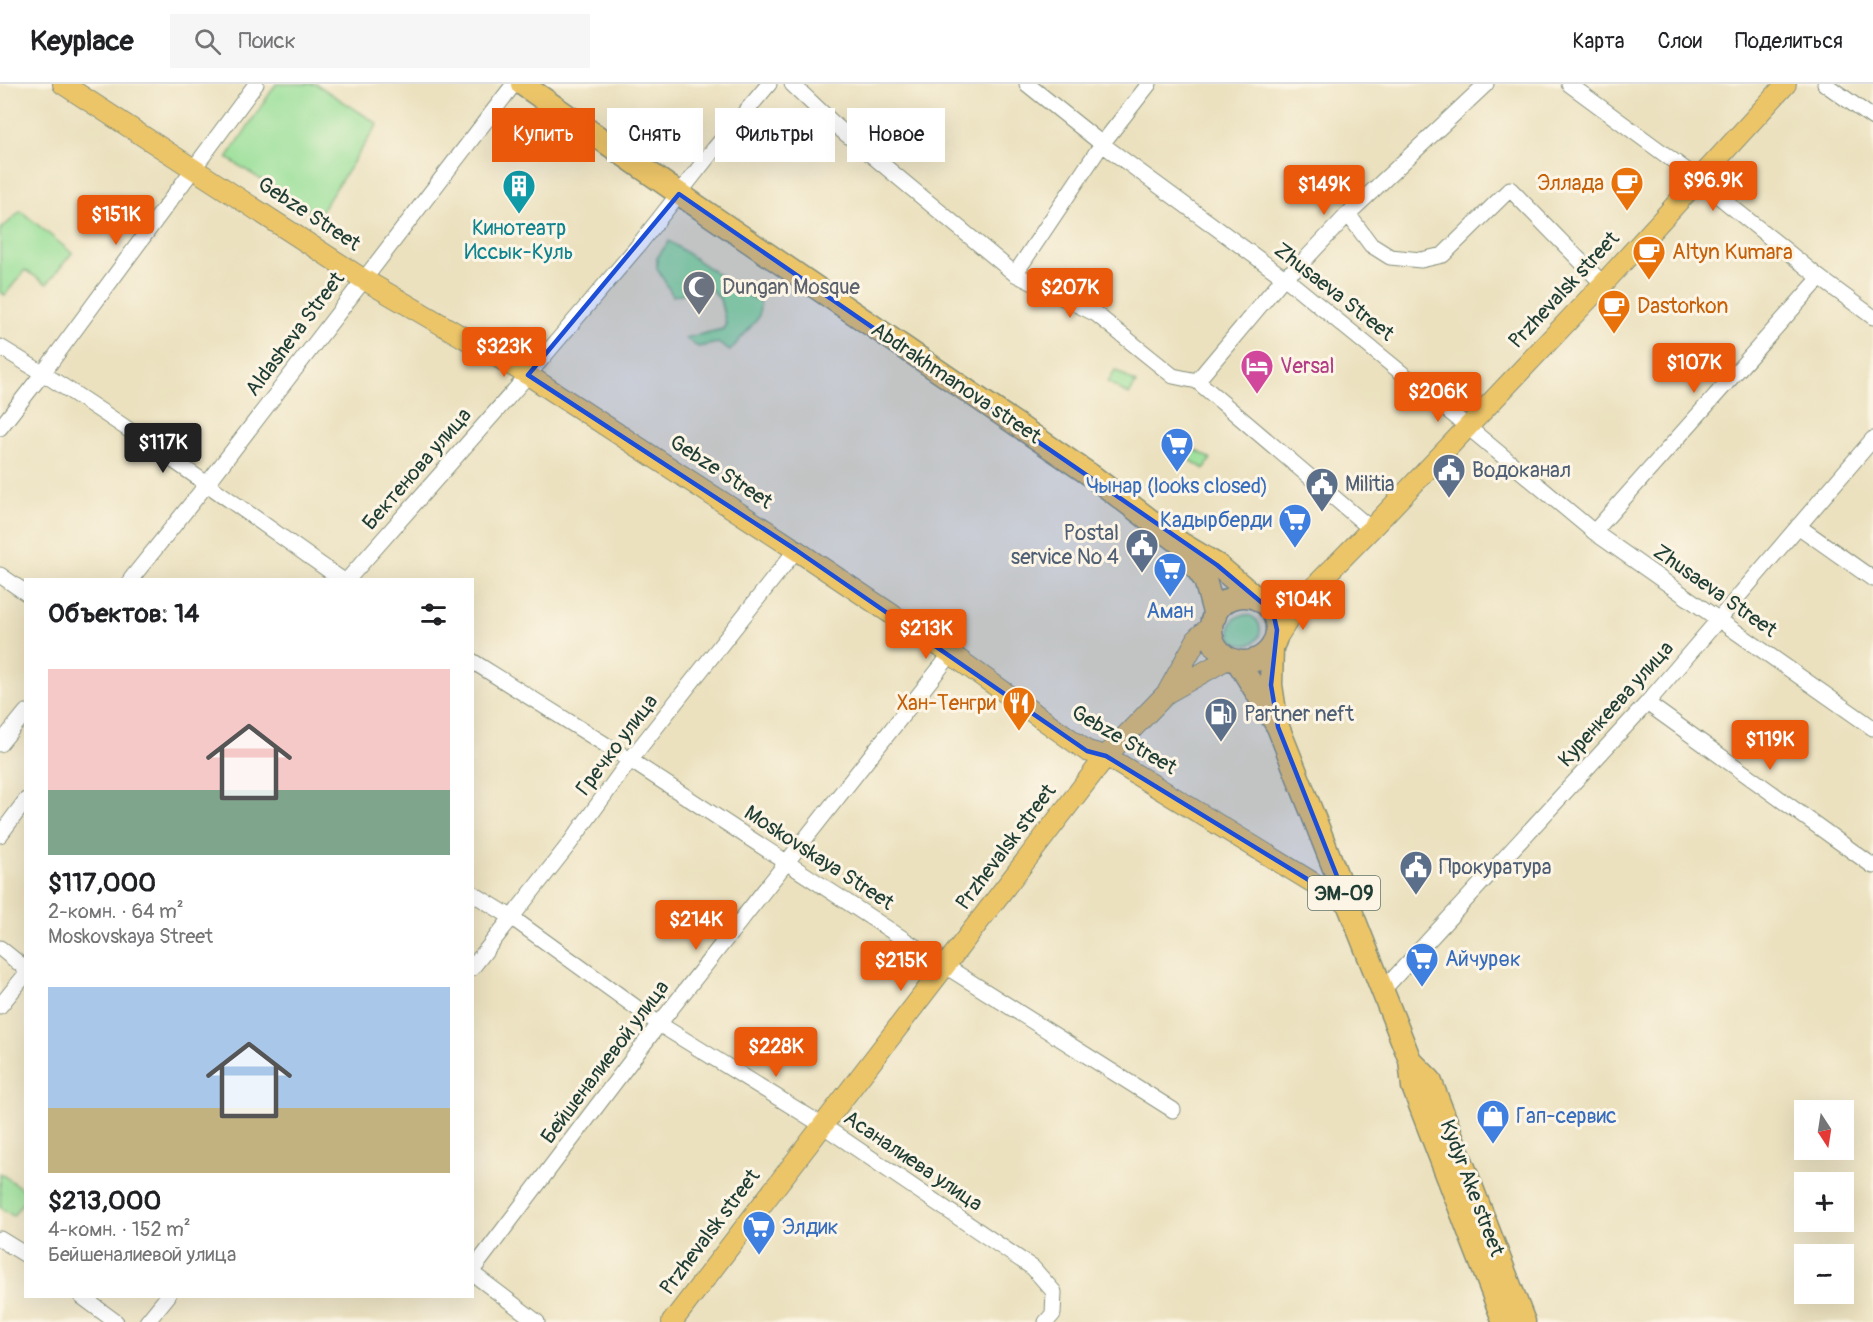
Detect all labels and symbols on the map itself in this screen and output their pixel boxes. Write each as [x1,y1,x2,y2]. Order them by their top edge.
pin: $96.9K [1664,161,1762,212]
pin: $149K [1282,165,1366,216]
cafe icon: Эллада [1609,165,1645,212]
building icon: Кинотеатр Иссык-Куль [501,168,537,215]
place label: Эллада [1537,170,1604,197]
street label: Gebze Street [252,171,366,258]
pin: $151K [74,195,158,246]
place label: Кинотеатр Иссык-Куль [465,215,573,266]
street label: Przhevalsk street [1503,225,1626,354]
cafe icon: Altyn Kumara [1631,234,1667,281]
street label: Zhusaeva Street [1269,237,1400,348]
place label: Altyn Kumara [1672,239,1793,266]
street label: Aldasheva Street [239,266,351,402]
pin: $207K [1028,268,1112,319]
mosque icon: Dungan Mosque [681,269,717,316]
place label: Dungan Mosque [722,274,861,301]
cafe icon: Dastorkon [1596,288,1632,335]
place label: Dastorkon [1637,293,1728,320]
street label: Abdrakhmanova street [866,316,1047,450]
pin: $323K [462,327,546,378]
pin: $107K [1652,343,1736,394]
hotel icon: Versal [1239,348,1275,395]
place label: Versal [1280,353,1335,380]
pin: $206K [1396,372,1480,423]
street label: Бектенова улица [356,402,478,536]
pin: $117K [121,423,205,474]
supermarket icon: Чынар (looks closed) [1159,426,1195,473]
street label: Gebze Street [664,429,778,516]
public building icon: Водоканал [1431,452,1467,499]
place label: Водоканал [1472,457,1571,484]
public building icon: Militia [1304,466,1340,513]
place label: Militia [1345,471,1395,498]
place label: Чынар (looks closed) [1086,473,1268,500]
supermarket icon: Кадырберди [1277,502,1313,549]
place label: Кадырберди [1160,507,1272,534]
place label: Postal service № 4 [1011,520,1119,571]
public building icon: Postal service № 4 [1124,527,1160,574]
street label: Zhusaeva Street [1648,538,1783,644]
supermarket icon: Аман [1152,551,1188,598]
pin: $104K [1261,580,1345,631]
place label: Аман [1146,598,1194,625]
pin: $213K [884,609,968,660]
street label: Куренкеева улица [1552,635,1680,773]
restaurant icon: Хан-Тенгри [1001,685,1037,732]
street label: Гречко улица [570,689,664,801]
place label: Хан-Тенгри [897,690,996,717]
fuel station icon: Partner neft [1203,696,1239,743]
street label: Gebze Street [1066,699,1182,781]
place label: Partner neft [1244,701,1355,728]
pin: $119K [1728,720,1812,771]
street label: Przhevalsk street [950,778,1062,915]
street label: Moskovskaya Street [739,799,900,917]
public building icon: Прокуратура [1398,849,1434,896]
place label: Прокуратура [1439,854,1551,881]
road number: ЭМ-09 [1308,876,1380,910]
pin: $214K [654,900,738,951]
pin: $215K [859,941,943,992]
supermarket icon: Айчурөк [1404,941,1440,988]
place label: Айчурөк [1445,946,1521,973]
street label: Бейшеналиевой улица [535,975,675,1149]
pin: $228K [734,1027,818,1078]
shop icon: Гап-сервис [1475,1098,1511,1145]
north arrow [1794,1100,1854,1160]
place label: Гап-сервис [1516,1103,1617,1130]
street label: Асаналиева улица [838,1105,988,1217]
street label: Kydyr Ake street [1434,1116,1511,1261]
street label: Przhevalsk street [654,1163,766,1300]
supermarket icon: Элдик [741,1209,777,1256]
place label: Элдик [782,1214,839,1241]

